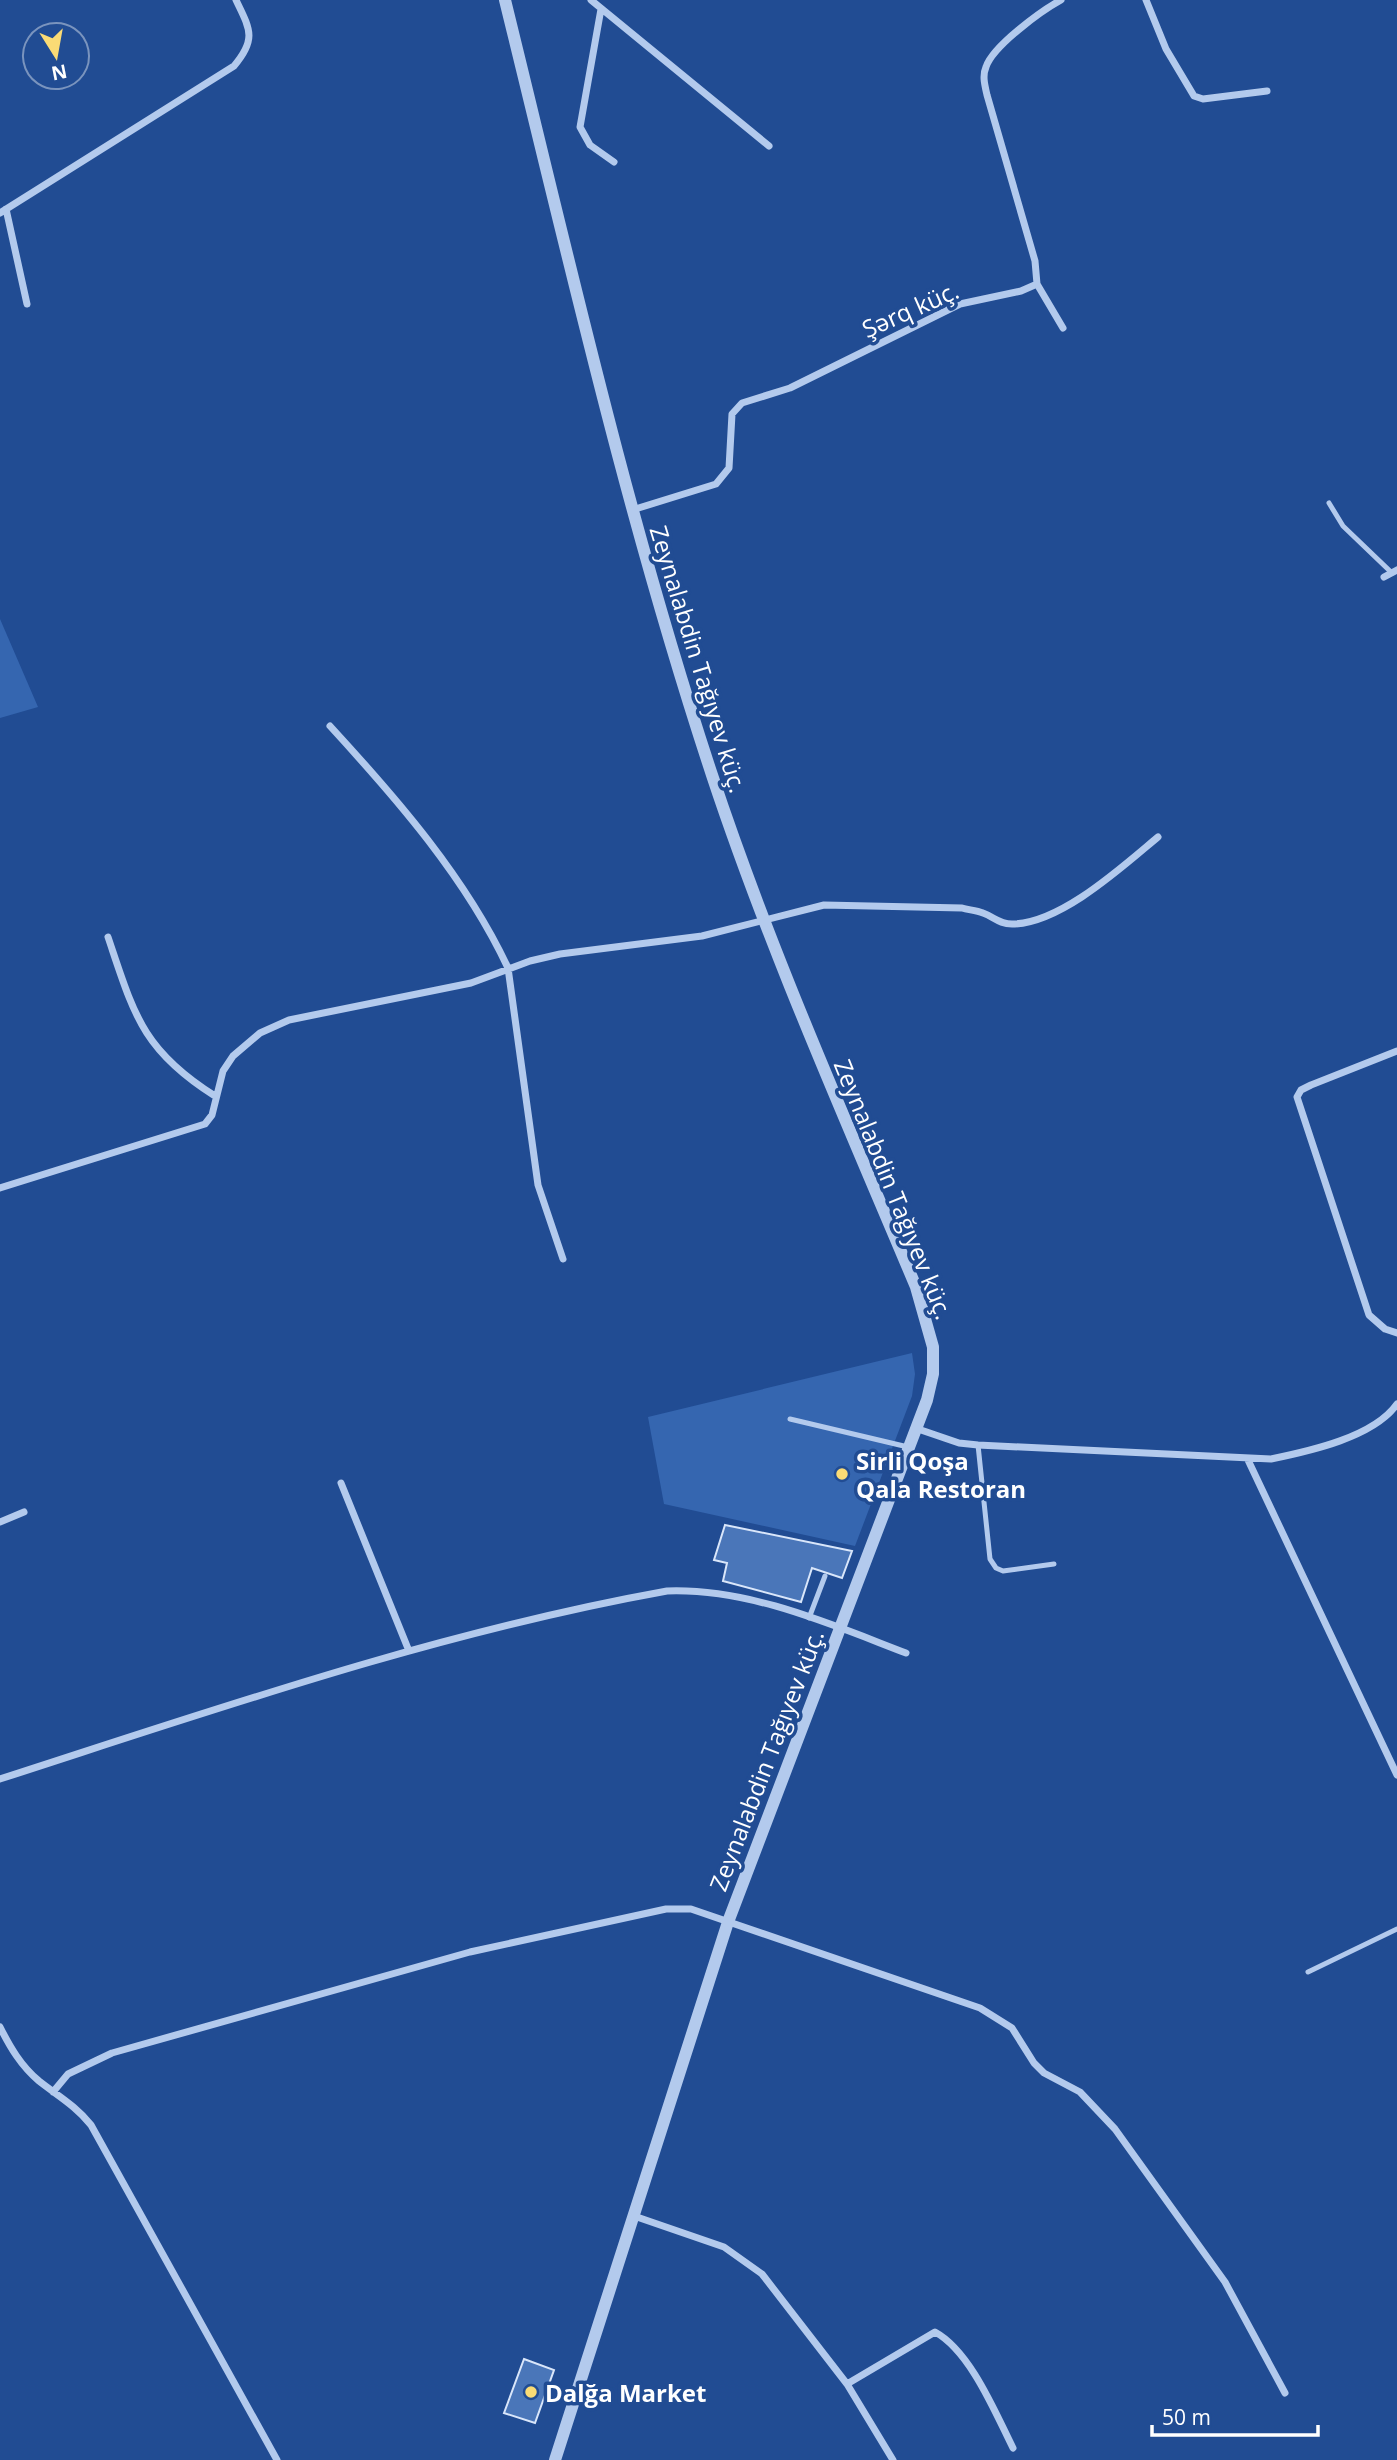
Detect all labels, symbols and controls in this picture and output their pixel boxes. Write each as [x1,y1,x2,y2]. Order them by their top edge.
north arrow [21,21,91,91]
text: N [49,58,69,87]
street label: Şərq küç. [856,273,964,345]
street label: Zeynalabdin Tağıyev küç. [643,521,755,797]
street label: Zeynalabdin Tağıyev küç. [827,1054,961,1324]
place label: Sirli Qoşa Qala Restoran [856,1444,1026,1505]
marker: Sirli Qoşa Qala Restoran [834,1466,850,1482]
street label: Zeynalabdin Tağıyev küç. [701,1625,831,1895]
place label: Dalğa Market [545,2376,706,2409]
marker: Dalğa Market [523,2384,539,2400]
scale bar [1152,2394,1318,2438]
text: 50 m [1162,2403,1211,2431]

